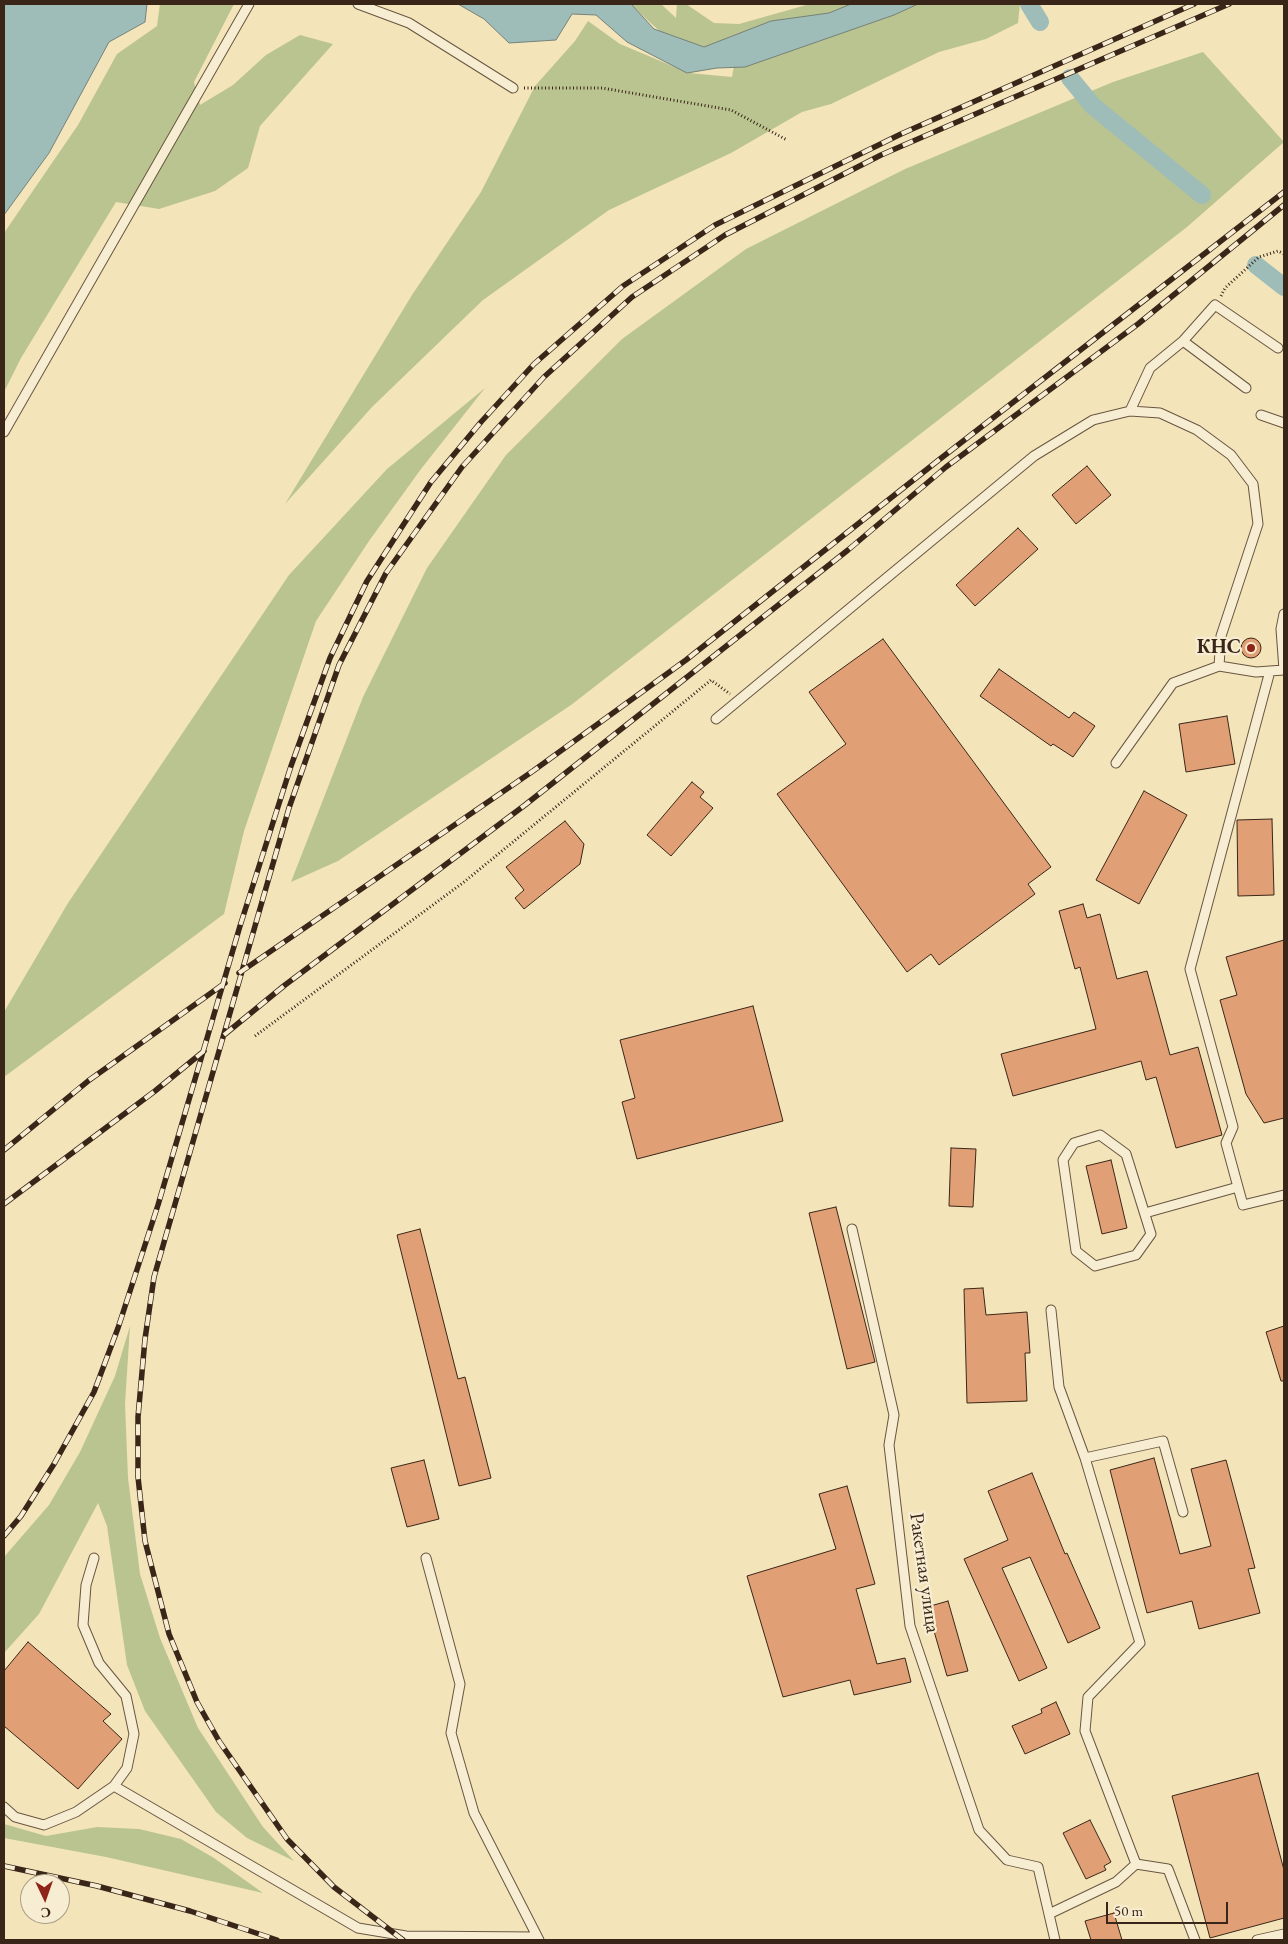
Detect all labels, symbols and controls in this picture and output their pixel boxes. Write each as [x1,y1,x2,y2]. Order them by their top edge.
place label: КНС [1197,636,1241,660]
marker: КНС [1245,642,1257,654]
street label: Ракетная улица [904,1511,944,1635]
north arrow [20,1874,70,1924]
scale bar [1108,1892,1230,1924]
text: 50 m [1114,1901,1143,1920]
text: С [40,1904,51,1922]

